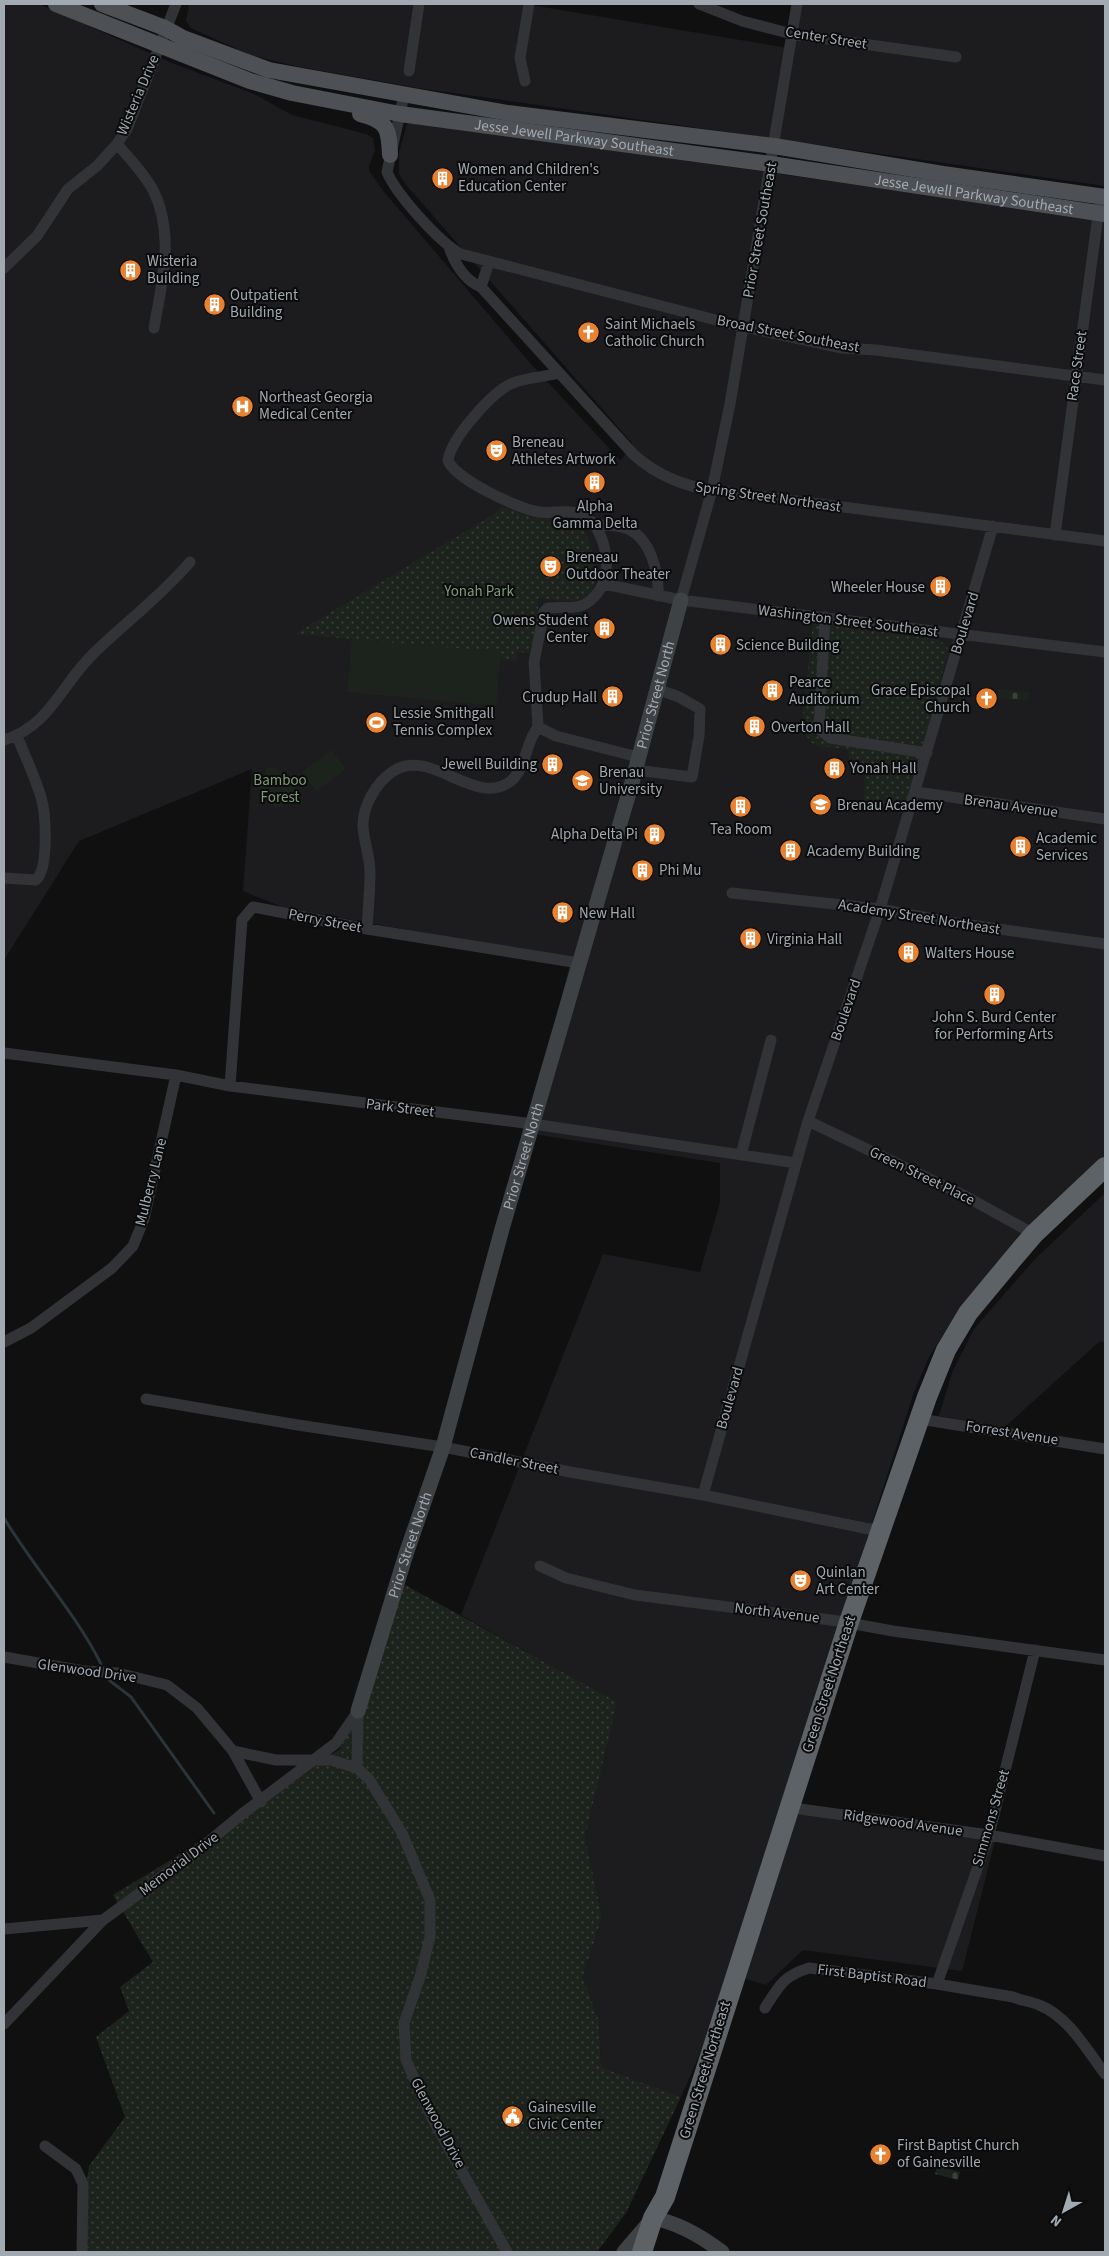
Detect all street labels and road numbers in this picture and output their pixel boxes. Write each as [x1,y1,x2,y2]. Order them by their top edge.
street label: Center Street [784,21,868,55]
street label: Wisteria Drive [112,51,164,139]
street label: Jesse Jewell Parkway Southeast [473,114,675,161]
street label: Prior Street Southeast [738,160,782,300]
street label: Jesse Jewell Parkway Southeast [873,169,1075,220]
street label: Broad Street Southeast [715,310,861,358]
street label: Race Street [1062,330,1092,402]
street label: Spring Street Northeast [694,476,842,518]
street label: Boulevard [946,589,984,657]
street label: Washington Street Southeast [757,600,939,642]
street label: Prior Street North [631,639,680,751]
street label: Brenau Avenue [963,789,1059,823]
street label: Academy Street Northeast [837,894,1001,940]
street label: Perry Street [287,904,363,938]
street label: Boulevard [826,976,866,1044]
street label: Park Street [365,1093,435,1123]
street label: Prior Street North [498,1100,549,1212]
street label: Mulberry Lane [130,1136,172,1228]
street label: Green Street Place [866,1141,978,1211]
street label: Boulevard [711,1364,749,1432]
street label: Forrest Avenue [964,1415,1060,1451]
street label: Candler Street [468,1442,560,1480]
street label: Prior Street North [383,1489,437,1601]
street label: North Avenue [733,1597,821,1629]
street label: Green Street Northeast [797,1613,861,1755]
street label: Glenwood Drive [36,1654,138,1688]
street label: Simmons Street [967,1767,1015,1869]
street label: Ridgewood Avenue [842,1804,964,1842]
street label: Memorial Drive [135,1827,223,1901]
street label: First Baptist Road [816,1959,928,1993]
street label: Green Street Northeast [674,1999,736,2141]
street label: Glenwood Drive [405,2074,471,2172]

